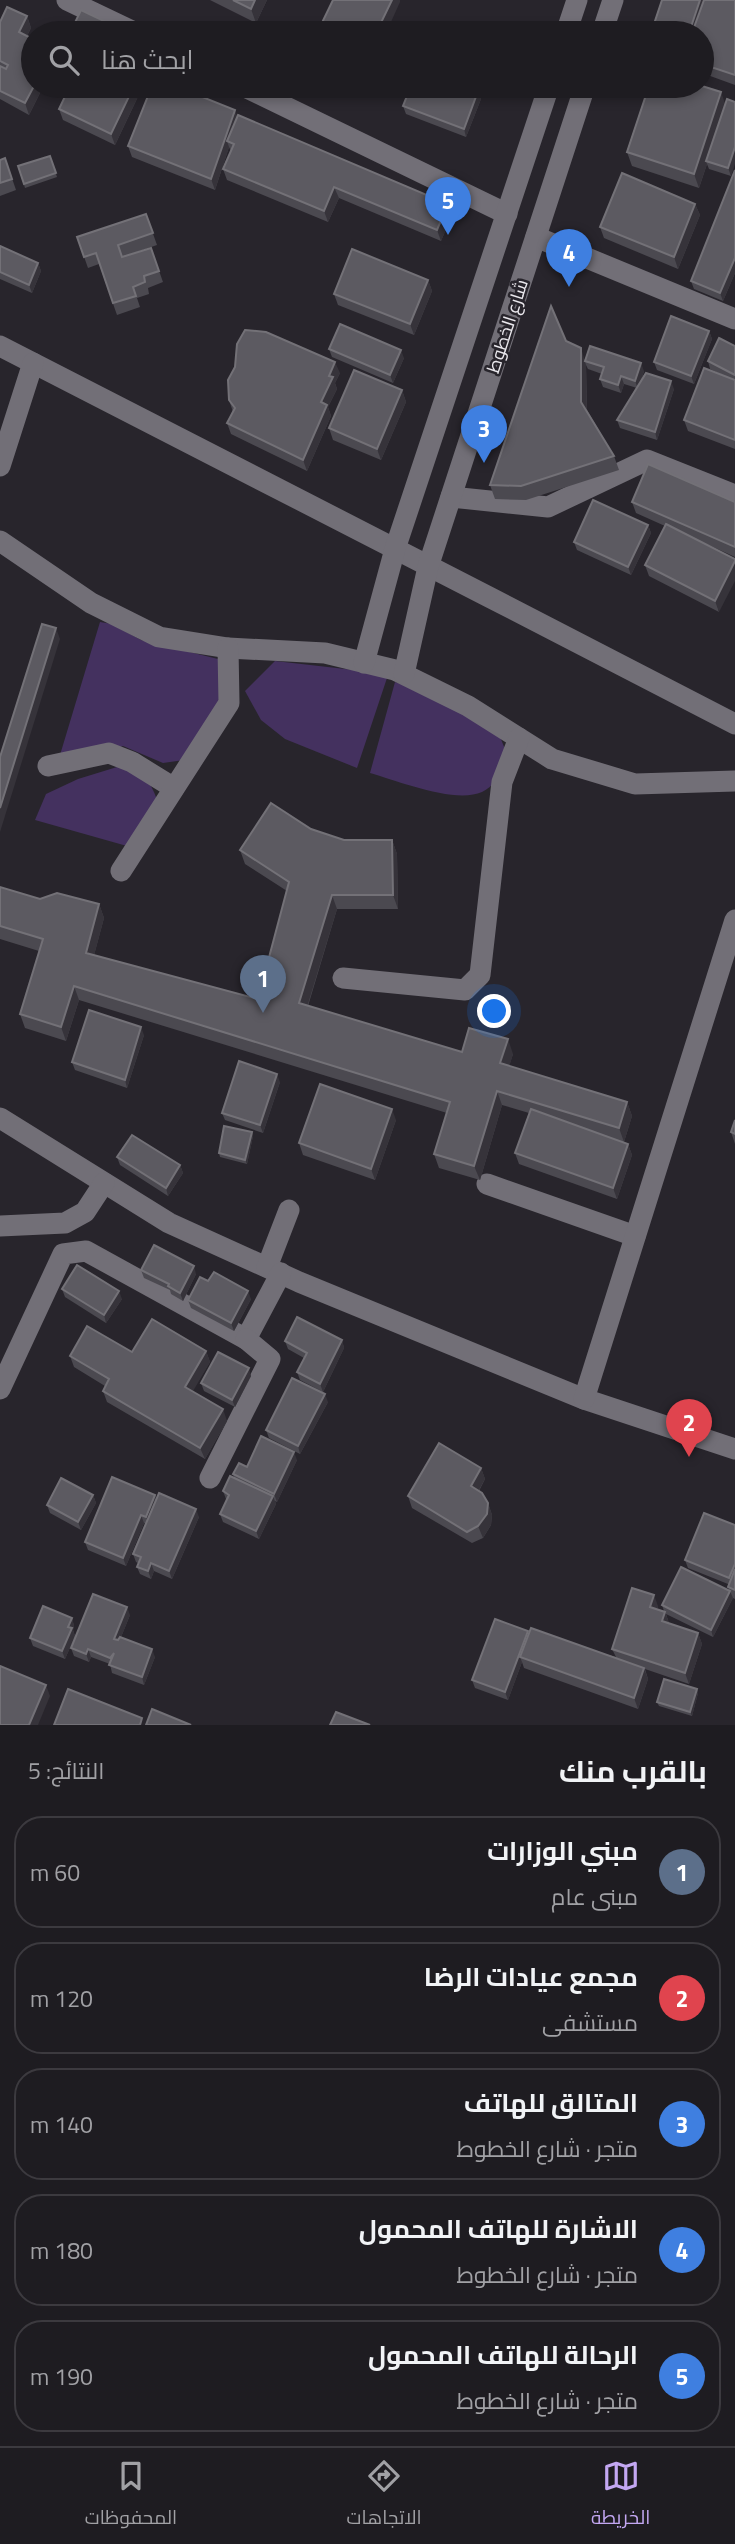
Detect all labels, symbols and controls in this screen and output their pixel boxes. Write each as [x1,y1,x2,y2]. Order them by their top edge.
search box [21,21,714,98]
text: ابحث هنا [101,40,194,79]
icon: search [45,41,83,79]
pin: 5 [425,177,471,235]
pin: 4 [546,229,592,287]
street label: شارع الخطوط [479,276,535,376]
pin: 3 [461,405,507,463]
pin: 1 [240,955,286,1013]
your location [477,994,511,1028]
pin: 2 [666,1399,712,1457]
text: بالقرب منك [559,1748,707,1794]
text: النتائج: 5 [28,1753,104,1788]
text: مبني الوزارات [487,1831,638,1870]
text: 60 m [30,1855,80,1890]
text: 1 [676,1855,688,1890]
text: مبنى عام [551,1879,638,1914]
text: مجمع عيادات الرضا [424,1957,638,1996]
text: 120 m [30,1981,93,2016]
text: 2 [676,1981,688,2016]
text: مستشفى [542,2005,638,2040]
text: المتالق للهاتف [464,2083,638,2122]
text: 140 m [30,2107,93,2142]
text: 3 [676,2107,688,2142]
text: متجر · شارع الخطوط [457,2131,638,2166]
text: الاشارة للهاتف المحمول [359,2209,638,2248]
text: 180 m [30,2233,93,2268]
text: 4 [676,2233,688,2268]
text: متجر · شارع الخطوط [457,2257,638,2292]
text: الرحالة للهاتف المحمول [368,2335,638,2374]
text: 190 m [30,2359,93,2394]
text: 5 [676,2359,688,2394]
text: متجر · شارع الخطوط [457,2383,638,2418]
tab: المحفوظات [85,2457,177,2535]
tab: الاتجاهات [346,2457,422,2535]
tab: الخريطة [591,2457,650,2535]

